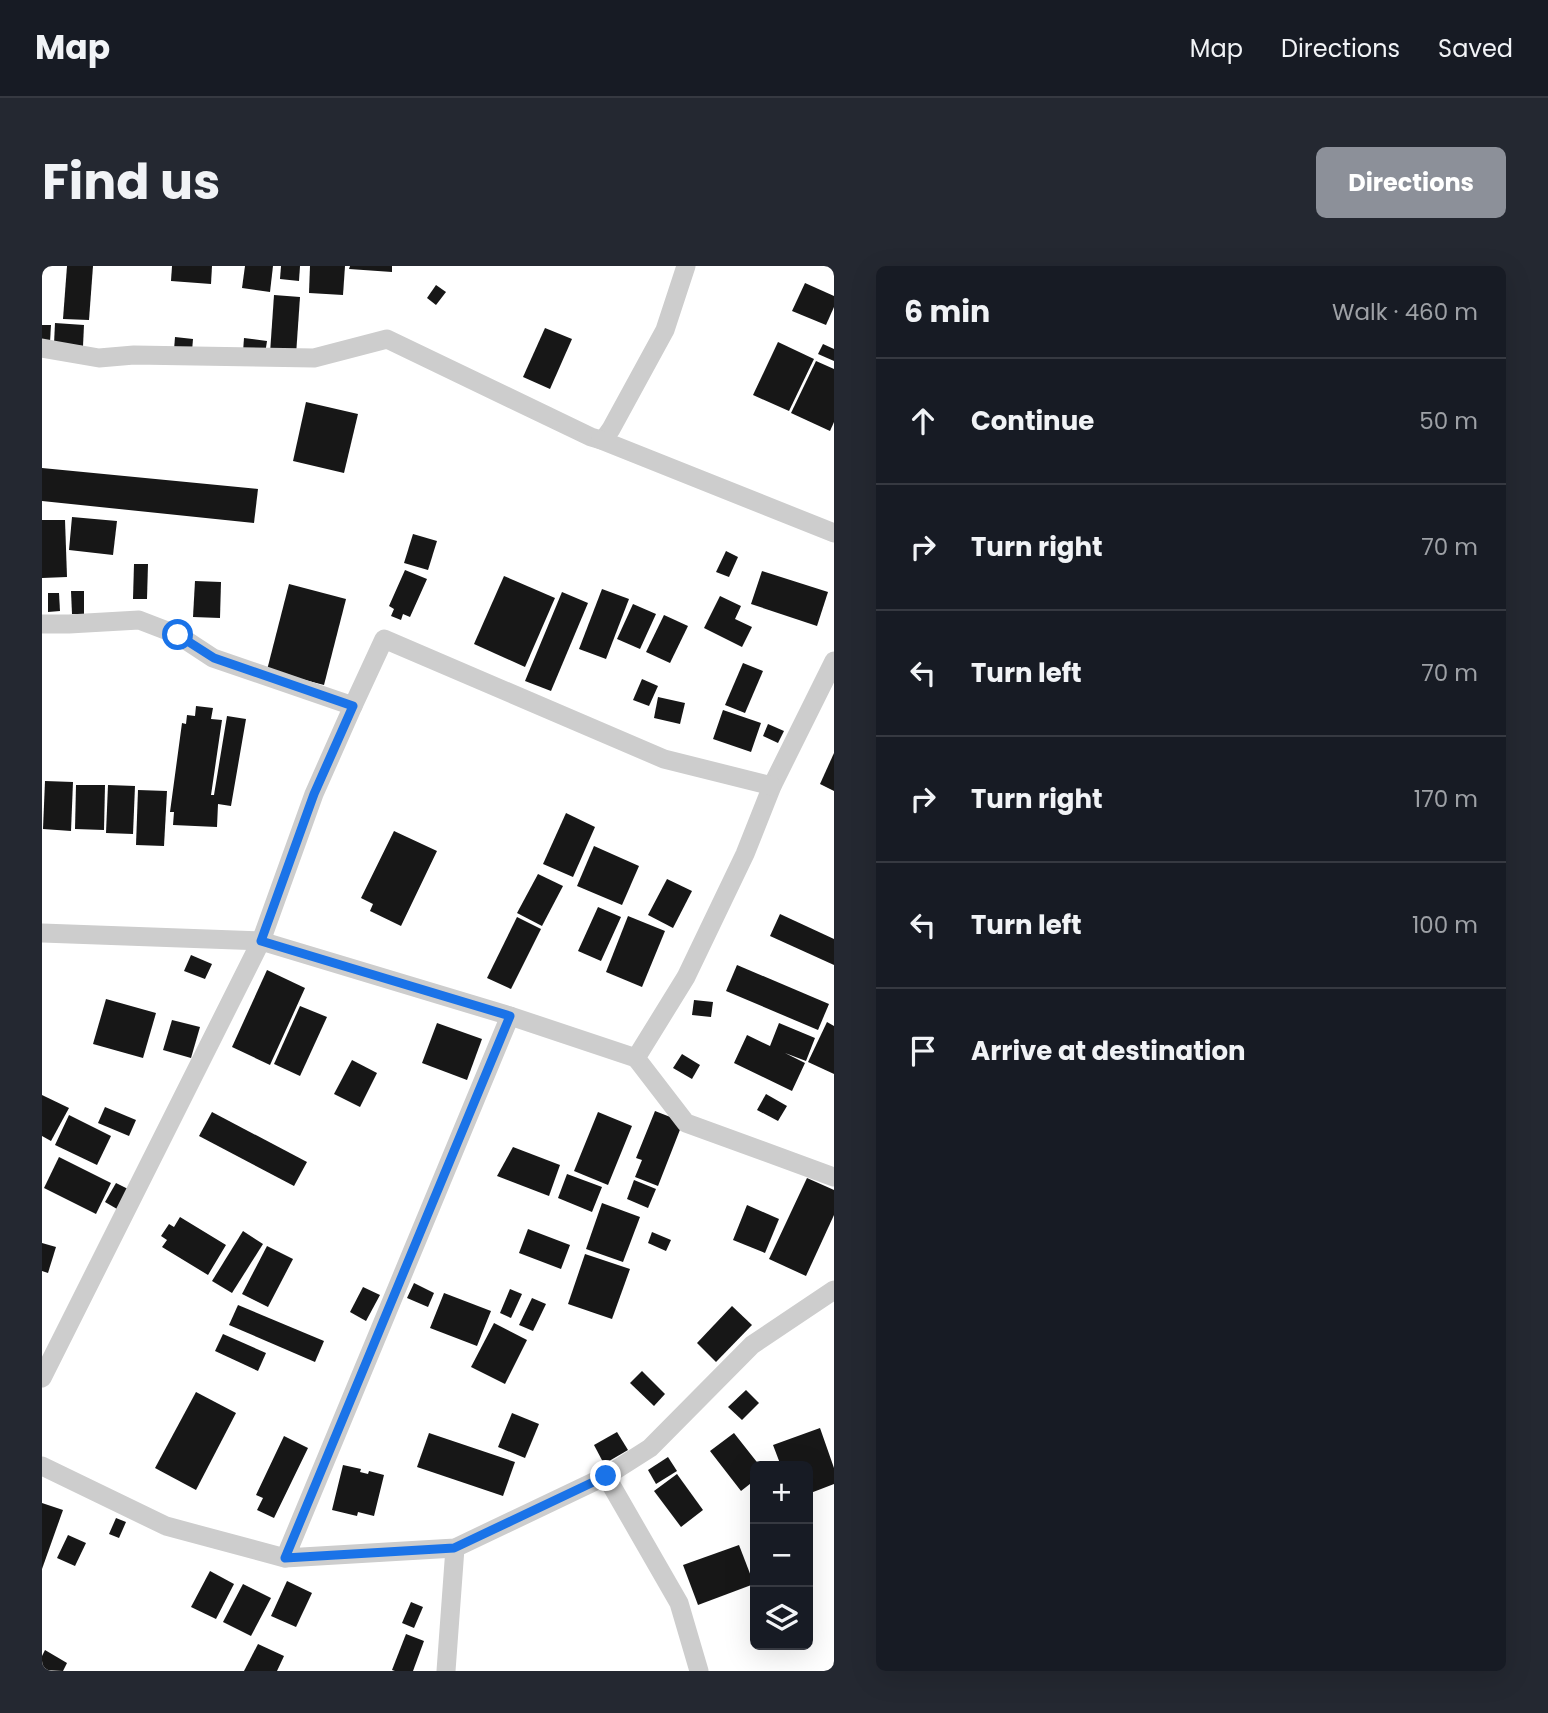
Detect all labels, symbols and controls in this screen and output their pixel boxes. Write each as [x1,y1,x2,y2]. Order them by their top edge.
text: Map [35,24,110,71]
text: Map [1190,32,1243,65]
text: Directions [1281,32,1400,65]
text: Saved [1438,32,1513,65]
button: Directions [1316,147,1506,218]
text: Find us [42,148,220,216]
text: 6 min [904,290,990,333]
text: Walk · 460 m [1332,296,1478,328]
icon: ahead [904,402,942,440]
text: Continue [971,403,1094,439]
text: 50 m [1419,405,1478,437]
icon: right [904,528,942,566]
text: Turn right [971,529,1103,565]
text: 70 m [1421,531,1478,563]
route start [162,619,193,650]
icon: left [904,654,942,692]
text: Turn left [971,655,1082,691]
text: 70 m [1421,657,1478,689]
icon: right [904,780,942,818]
text: Turn right [971,781,1103,817]
text: 170 m [1414,783,1478,815]
icon: left [904,906,942,944]
text: Turn left [971,907,1082,943]
text: 100 m [1412,909,1478,941]
icon: arrive [904,1032,942,1070]
text: Arrive at destination [971,1033,1246,1069]
route end [590,1460,621,1491]
map controls [750,1461,813,1650]
button: + [750,1461,813,1524]
button: − [750,1524,813,1587]
button: layers [750,1587,813,1650]

